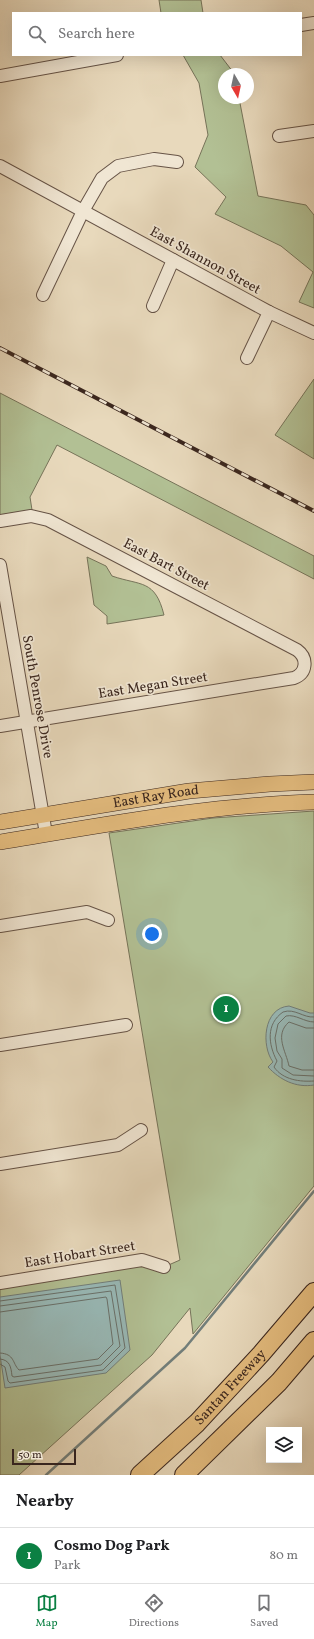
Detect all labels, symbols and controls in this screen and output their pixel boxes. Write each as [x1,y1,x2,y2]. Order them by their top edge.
search box [12,12,302,56]
icon: search [26,23,48,45]
text: Search here [58,24,135,45]
north arrow [218,68,254,104]
street label: East Shannon Street [146,223,264,299]
street label: East Bart Street [120,534,213,596]
street label: South Penrose Drive [17,634,57,761]
street label: East Megan Street [97,668,209,704]
street label: East Ray Road [112,781,200,813]
your location [142,924,162,944]
pin: 1 [213,994,239,1024]
street label: East Hobart Street [23,1237,137,1273]
street label: Santan Freeway [190,1345,271,1429]
map controls [266,1427,302,1463]
button: layers [266,1427,302,1463]
scale bar [12,1447,76,1466]
text: 50 m [18,1448,42,1463]
text: Nearby [16,1490,74,1513]
text: Cosmo Dog Park [54,1536,170,1557]
text: 1 [26,1547,32,1565]
text: 80 m [269,1547,298,1565]
text: Park [54,1557,81,1575]
tab: Map [36,1592,58,1631]
tab: Directions [129,1592,179,1631]
tab: Saved [250,1592,278,1631]

